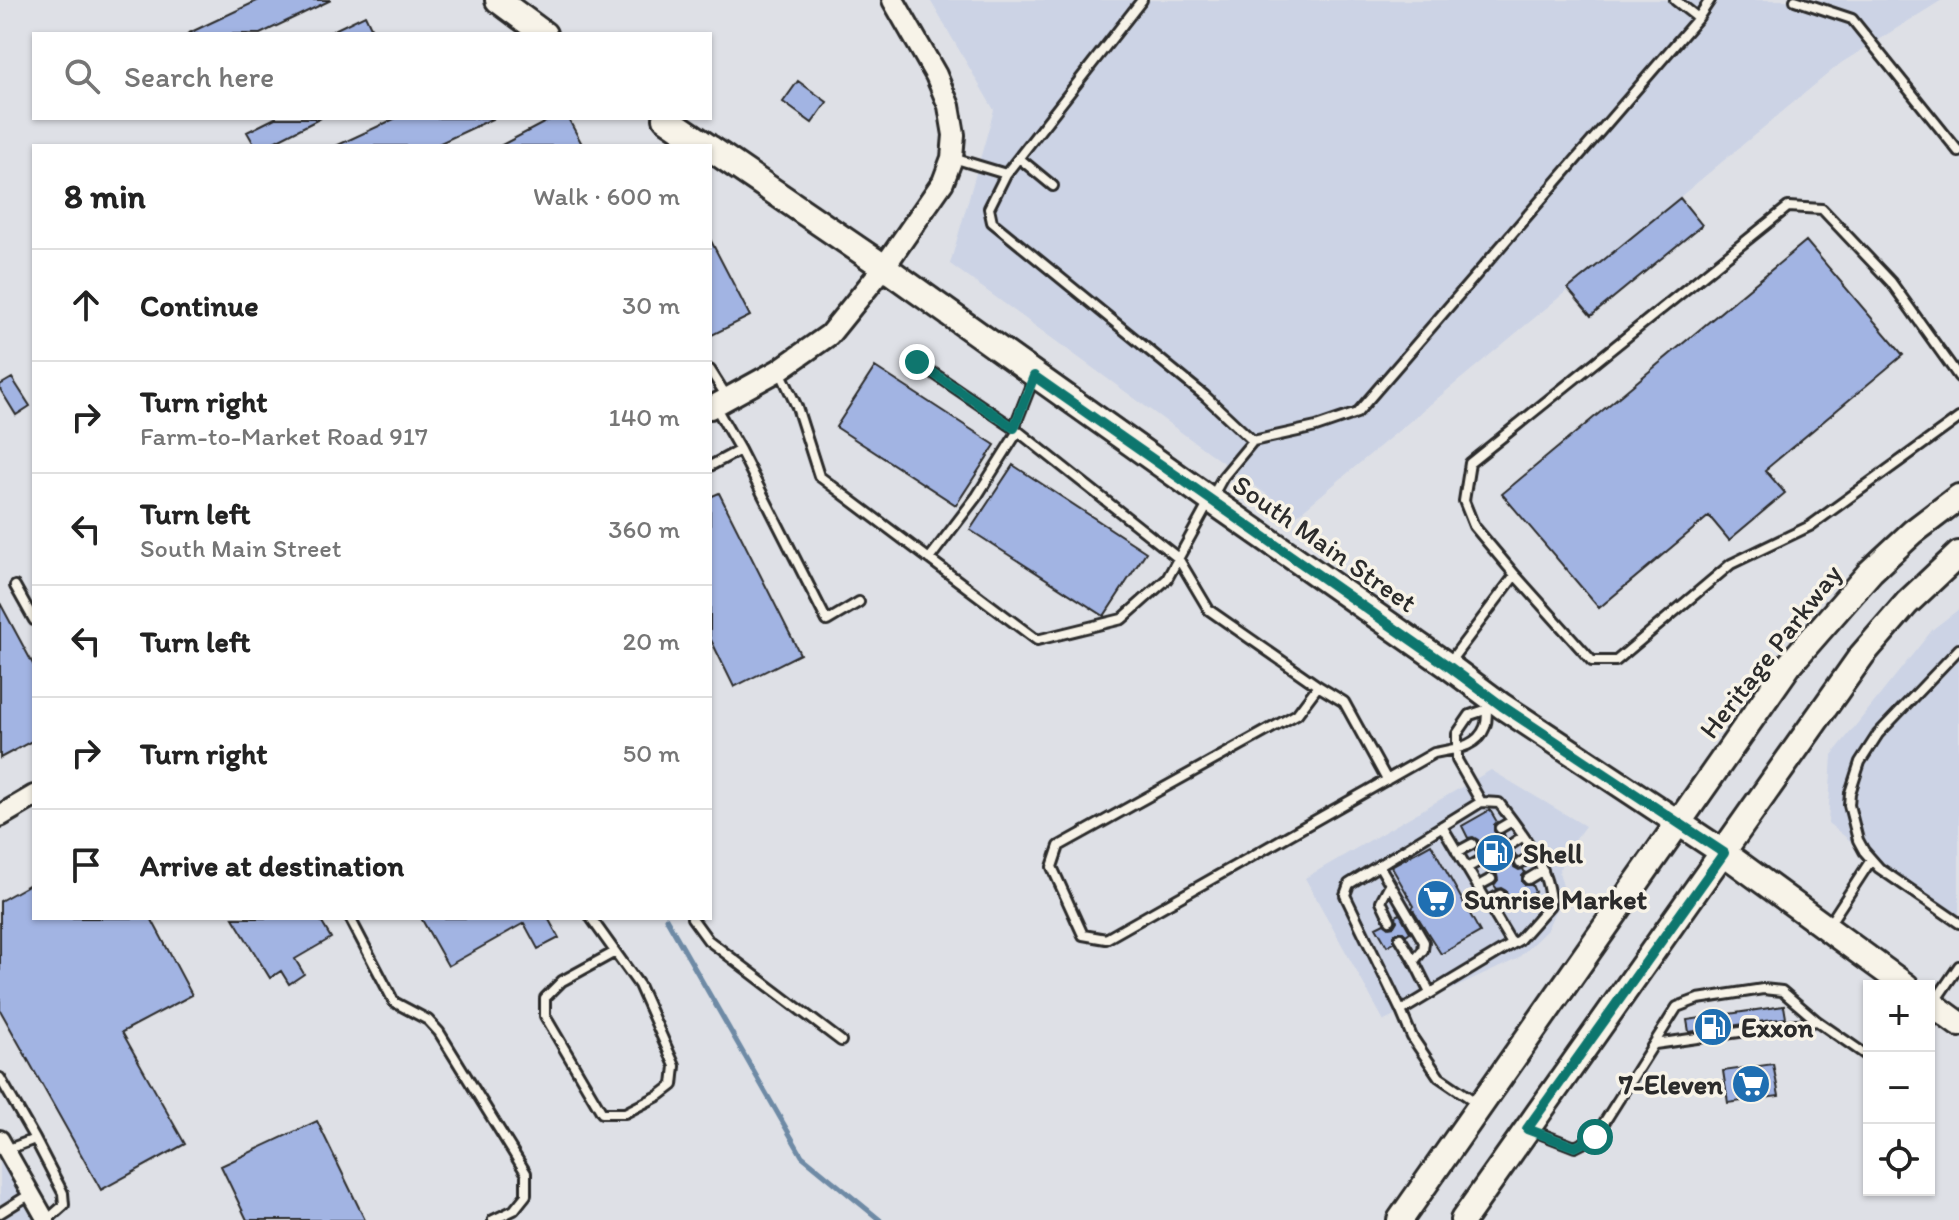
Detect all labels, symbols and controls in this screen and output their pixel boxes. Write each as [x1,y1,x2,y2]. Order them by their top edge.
search box [32,32,712,120]
icon: search [60,54,104,98]
text: Search here [124,58,274,95]
text: 8 min [64,176,146,217]
text: Walk · 600 m [533,180,680,212]
icon: ahead [64,283,108,327]
text: Continue [140,287,259,324]
text: 30 m [622,289,680,321]
route end [899,344,935,380]
text: Turn right [140,383,268,420]
icon: right [64,395,108,439]
text: 140 m [609,401,680,433]
text: Farm-to-Market Road 917 [140,420,428,452]
street label: South Main Street [1226,467,1424,619]
text: Turn left [140,495,251,532]
icon: left [64,507,108,551]
text: 360 m [608,513,680,545]
text: South Main Street [140,532,342,564]
street label: Heritage Parkway [1691,557,1849,745]
icon: left [64,619,108,663]
text: Turn left [140,623,251,660]
text: 20 m [623,625,680,657]
icon: right [64,731,108,775]
text: Turn right [140,735,268,772]
text: 50 m [623,737,680,769]
fuel station icon: Shell [1474,832,1516,874]
place label: Shell [1523,836,1583,870]
icon: arrive [64,843,108,887]
text: Arrive at destination [140,847,404,884]
supermarket icon: Sunrise Market [1415,878,1457,920]
place label: Sunrise Market [1464,882,1647,916]
map controls [1863,980,1935,1196]
button: + [1863,980,1935,1052]
fuel station icon: Exxon [1692,1006,1734,1048]
place label: Exxon [1741,1010,1813,1044]
button: − [1863,1052,1935,1124]
supermarket icon: 7-Eleven [1730,1063,1772,1105]
place label: 7-Eleven [1618,1067,1723,1101]
route start [1577,1119,1613,1155]
button: locate [1863,1124,1935,1196]

